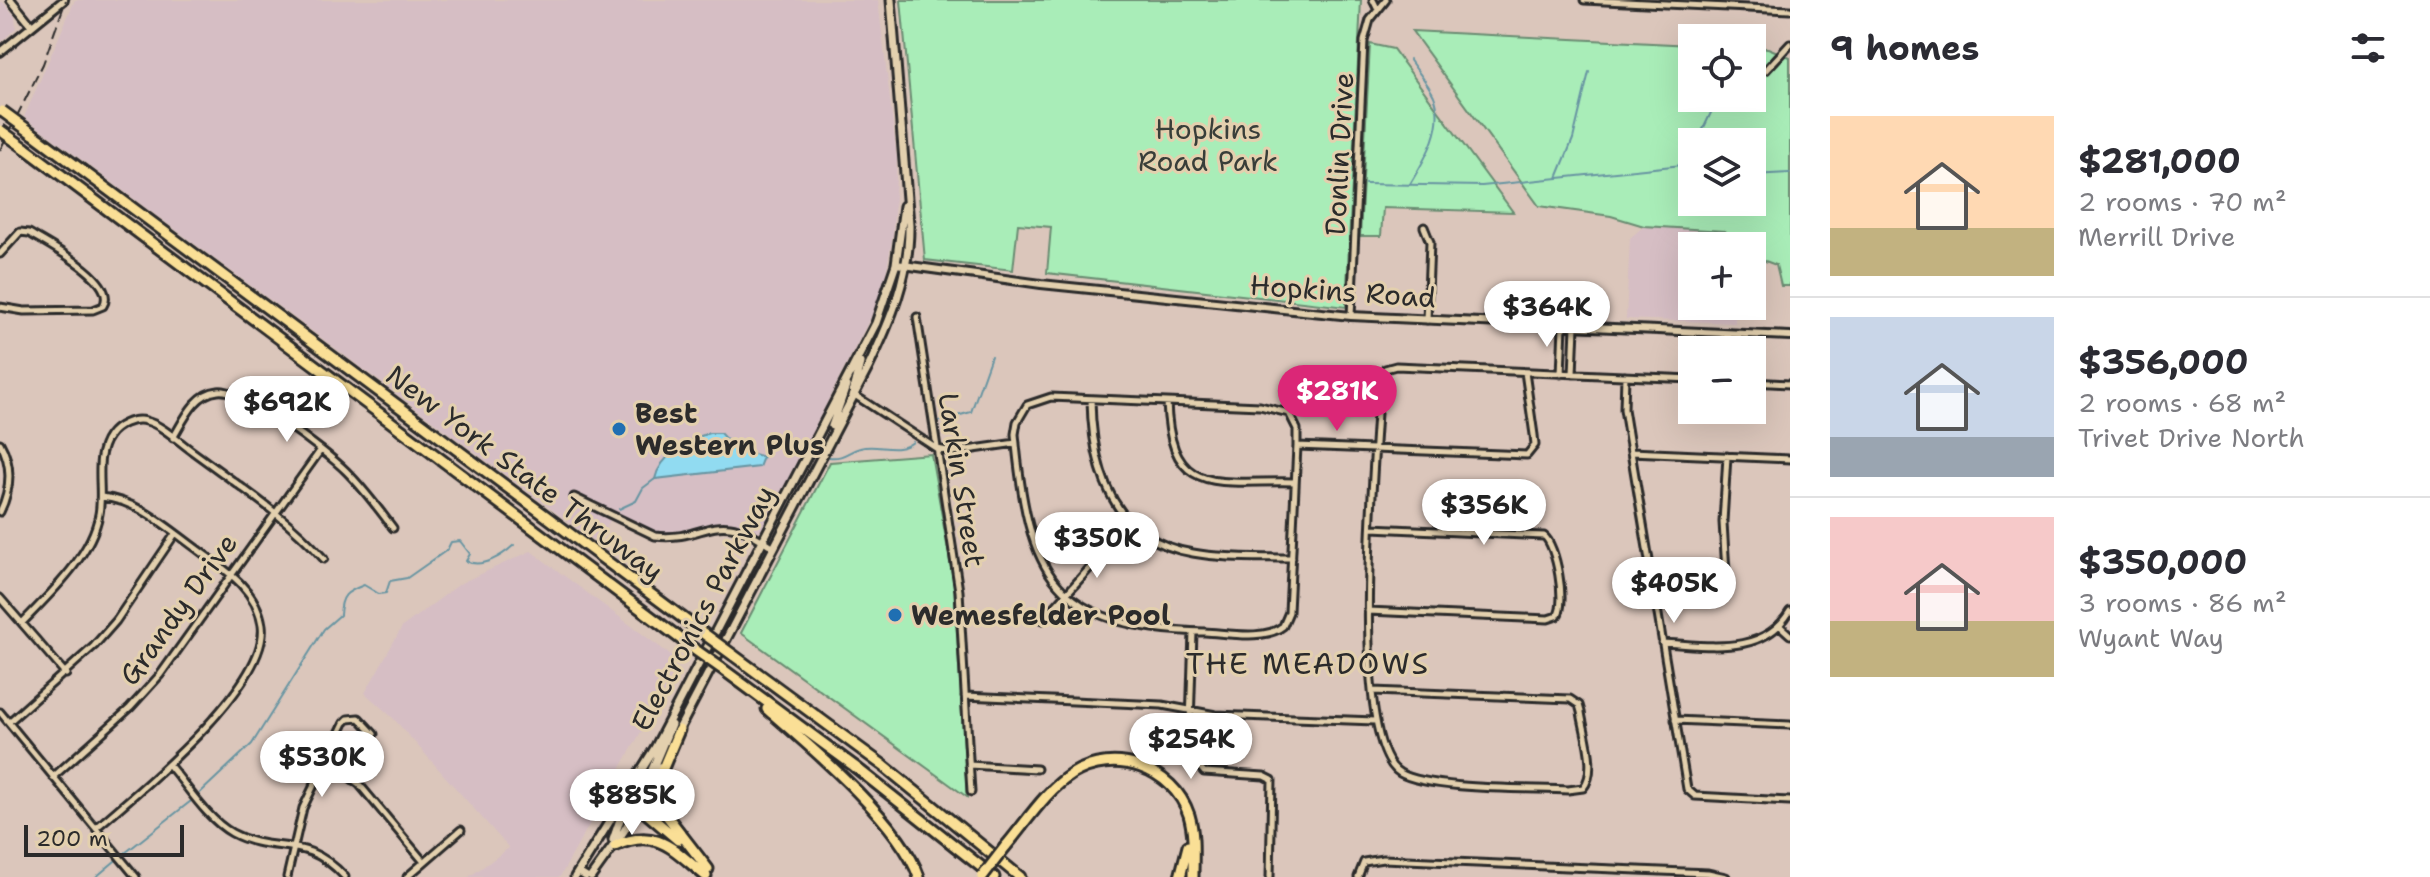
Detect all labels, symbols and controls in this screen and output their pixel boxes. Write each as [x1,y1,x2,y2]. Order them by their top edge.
map controls [1678,24,1766,424]
button: locate [1678,24,1766,112]
text: 9 homes [1830,25,1979,71]
icon: filters [2346,26,2390,70]
street label: Donlin Drive [1316,71,1362,237]
park label: Hopkins Road Park [1138,110,1278,180]
button: layers [1678,128,1766,216]
text: $281,000 [2078,138,2241,184]
icon: home [1894,148,1990,244]
text: 2 rooms · 70 m² [2078,184,2287,219]
text: Merrill Drive [2078,219,2235,254]
button: + [1678,232,1766,320]
street label: Hopkins Road [1249,266,1437,316]
pin: $364K [1491,281,1603,349]
text: $364K [1502,289,1592,324]
button: − [1678,336,1766,424]
text: $356,000 [2078,339,2249,385]
icon: home [1894,349,1990,445]
street label: New York State Thruway [378,356,672,590]
pin: $281K [1281,365,1393,433]
text: $281K [1296,373,1378,408]
pin: $692K [231,376,343,444]
text: $692K [243,384,331,419]
text: 2 rooms · 68 m² [2078,385,2286,420]
street label: Larkin Street [929,390,995,570]
place label: Best Western Plus [635,394,825,464]
marker: Best Western Plus [610,420,628,438]
text: Trivet Drive North [2078,420,2305,455]
street label: Electronics Parkway [622,479,784,737]
pin: $356K [1428,479,1540,547]
text: $356K [1440,487,1528,522]
pin: $350K [1041,512,1153,580]
text: $350K [1053,520,1141,555]
street label: Grandy Drive [110,525,246,693]
text: $350,000 [2078,539,2247,585]
icon: home [1894,549,1990,645]
pin: $405K [1618,557,1730,625]
text: $405K [1630,565,1718,600]
text: 3 rooms · 86 m² [2078,585,2287,620]
place label: Wemesfelder Pool [911,596,1171,634]
marker: Wemesfelder Pool [886,606,904,624]
text: Wyant Way [2078,620,2224,655]
district label: THE MEADOWS [1186,643,1430,684]
pin: $254K [1135,713,1247,781]
text: $254K [1147,721,1235,756]
pin: $530K [266,731,378,799]
text: $530K [278,739,366,774]
pin: $885K [576,769,688,837]
text: $885K [588,777,676,812]
scale bar [24,821,184,857]
text: 200 m [36,824,108,853]

